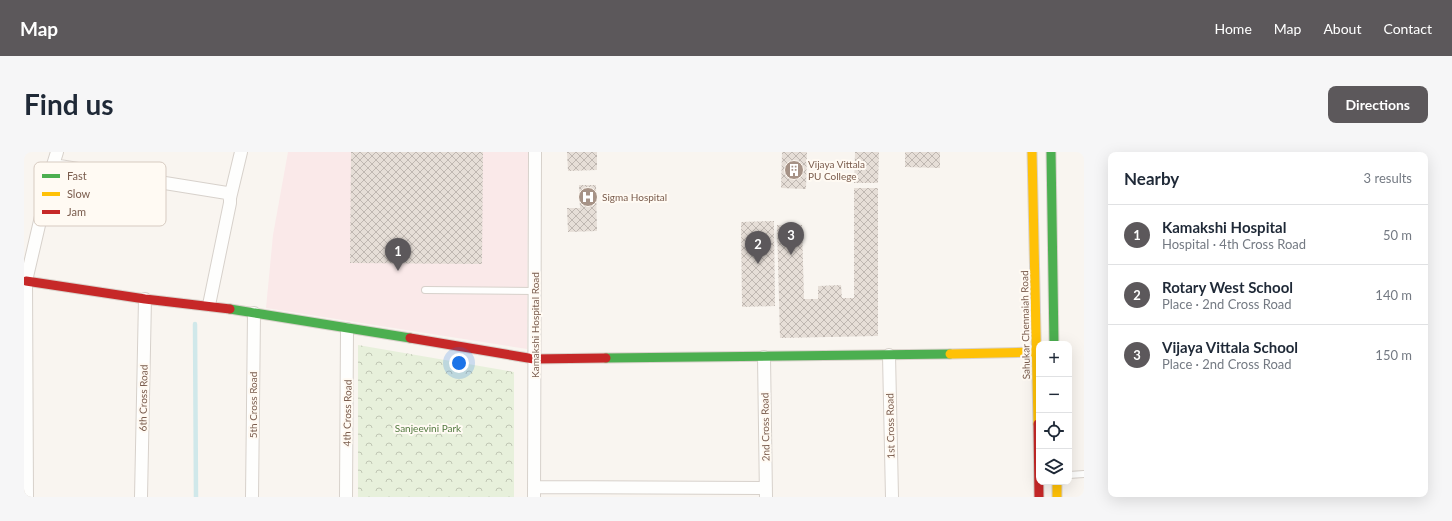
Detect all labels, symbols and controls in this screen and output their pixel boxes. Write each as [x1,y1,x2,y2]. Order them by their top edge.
text: Map [20,17,58,40]
text: Home [1214,20,1252,37]
text: Map [1274,20,1301,37]
text: About [1323,20,1361,37]
text: Contact [1383,20,1432,37]
button: Directions [1328,86,1428,123]
text: Find us [24,87,114,121]
place label: Vijaya Vittala PU College [808,158,865,182]
building icon: Vijaya Vittala PU College [783,159,805,181]
legend [34,162,166,226]
text: Nearby [1124,168,1179,189]
text: Fast [67,169,87,182]
text: 3 results [1364,170,1412,186]
hospital icon: Sigma Hospital [577,186,599,208]
text: Slow [67,187,91,200]
place label: Sigma Hospital [602,191,667,203]
text: Jam [67,205,86,218]
text: Kamakshi Hospital [1162,218,1286,236]
pin: 3 [778,222,804,255]
text: 1 [1133,227,1141,243]
text: 50 m [1383,227,1412,243]
pin: 2 [745,231,771,264]
text: Hospital · 4th Cross Road [1162,236,1306,252]
pin: 1 [385,238,411,271]
street label: Sahukar Chennaiah Road [1018,270,1032,380]
street label: Kamakshi Hospital Road [529,272,541,378]
text: Rotary West School [1162,278,1293,296]
text: 2 [1133,287,1141,303]
text: 140 m [1375,287,1412,303]
text: Place · 2nd Cross Road [1162,296,1292,312]
text: Vijaya Vittala School [1162,338,1298,356]
map controls [1036,341,1072,485]
button: + [1036,341,1072,377]
text: 3 [1133,347,1141,363]
text: 150 m [1375,347,1412,363]
your location [449,353,469,373]
text: Place · 2nd Cross Road [1162,356,1292,372]
street label: 6th Cross Road [136,365,150,431]
street label: 5th Cross Road [247,372,259,438]
button: − [1036,377,1072,413]
street label: 4th Cross Road [340,380,354,446]
street label: 2nd Cross Road [758,393,772,461]
street label: 1st Cross Road [883,393,897,459]
button: locate [1036,413,1072,449]
park label: Sanjeevini Park [395,422,462,434]
button: layers [1036,449,1072,485]

